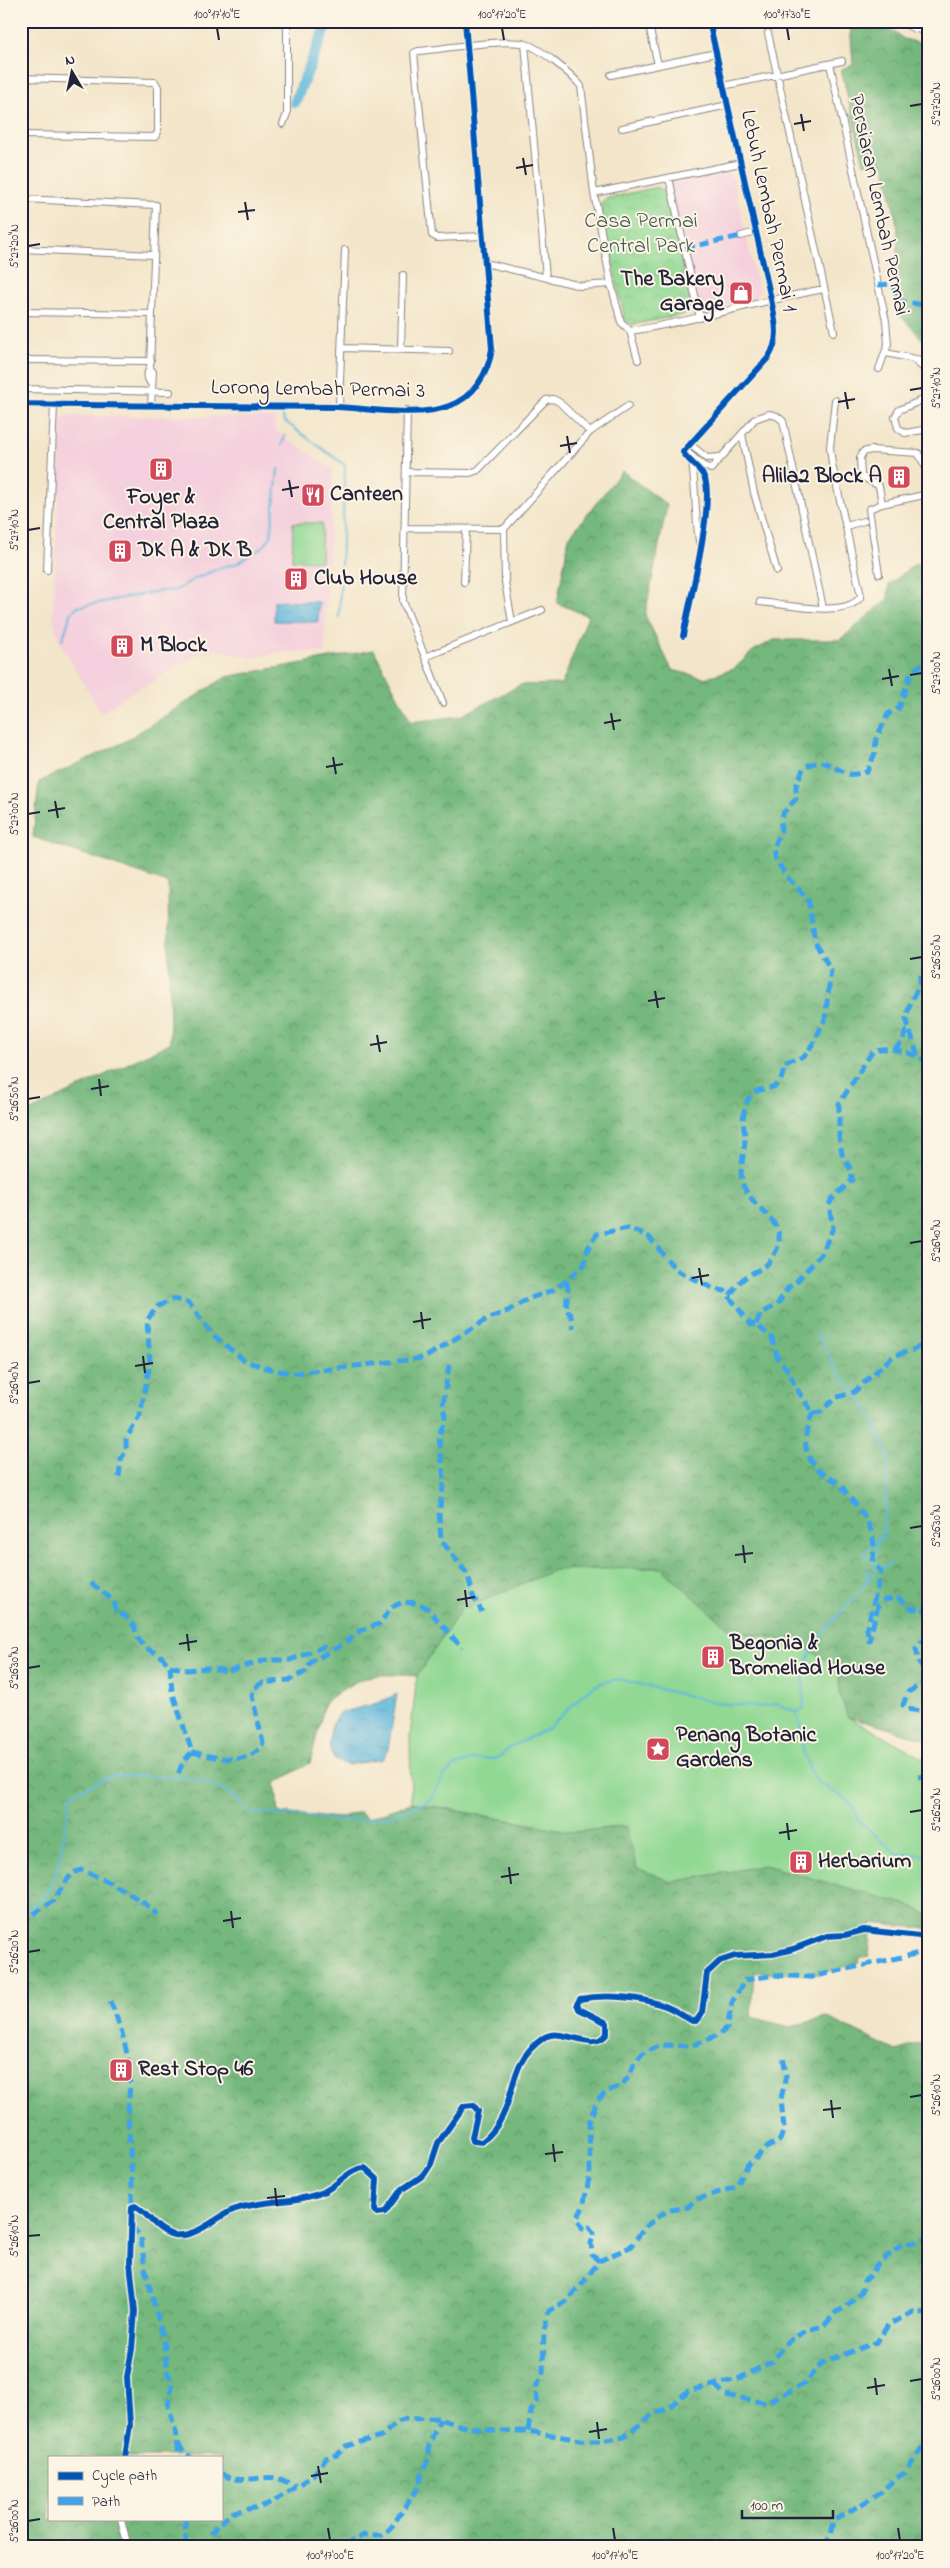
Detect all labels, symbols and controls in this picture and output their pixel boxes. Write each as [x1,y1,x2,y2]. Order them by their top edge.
text: 100°17'10"E [194,6,240,24]
text: 100°17'20"E [478,6,526,24]
text: 100°17'30"E [763,6,811,24]
north arrow [48,48,98,98]
text: N [64,50,77,72]
text: 5°27'20"N [928,82,946,126]
street label: Persiaran Lembah Permai [839,91,917,319]
street label: Lebuh Lembah Permai 1 [731,107,805,315]
park label: Casa Permai Central Park [584,206,698,263]
text: 5°27'20"N [6,224,24,268]
place label: The Bakery Garage [620,264,725,322]
shop icon: The Bakery Garage [728,280,754,306]
text: 5°27'10"N [928,367,946,409]
street label: Lorong Lembah Permai 3 [211,372,425,409]
building icon: Foyer & Central Plaza [148,456,174,482]
place label: Alila2 Block A [762,461,882,493]
building icon: Alila2 Block A [886,464,912,490]
place label: Canteen [330,479,403,511]
place label: Foyer & Central Plaza [103,482,219,539]
restaurant icon: Canteen [300,482,326,508]
text: 5°27'10"N [6,509,24,551]
place label: DK A & DK B [137,535,252,567]
building icon: DK A & DK B [107,538,133,564]
place label: Club House [314,563,418,595]
building icon: Club House [283,566,309,592]
place label: M Block [140,630,208,662]
building icon: M Block [109,633,135,659]
text: 5°27'00"N [928,651,946,695]
text: 5°27'00"N [6,792,24,836]
text: 5°26'50"N [928,934,946,980]
text: 5°26'50"N [6,1076,24,1122]
text: 5°26'40"N [928,1219,946,1263]
text: 5°26'40"N [6,1361,24,1405]
text: 5°26'30"N [928,1504,946,1548]
place label: Begonia & Bromeliad House [729,1628,886,1685]
building icon: Begonia & Bromeliad House [700,1644,726,1670]
text: 5°26'30"N [6,1646,24,1690]
place label: Penang Botanic Gardens [676,1720,818,1777]
place icon: Penang Botanic Gardens [645,1736,671,1762]
text: 5°26'20"N [928,1788,946,1832]
place label: Herbarium [818,1846,911,1878]
building icon: Herbarium [788,1849,814,1875]
text: 5°26'20"N [6,1930,24,1974]
place label: Rest Stop 46 [138,2054,254,2086]
building icon: Rest Stop 46 [108,2057,134,2083]
text: 5°26'10"N [928,2074,946,2116]
text: 5°26'10"N [6,2215,24,2257]
text: 5°26'00"N [928,2357,946,2401]
legend [48,2456,222,2520]
text: Cycle path [92,2465,157,2488]
scale bar [742,2488,834,2520]
text: Path [92,2491,120,2513]
text: 100 m [750,2495,783,2517]
text: 5°26'00"N [6,2499,24,2543]
text: 100°17'00"E [306,2547,354,2565]
text: 100°17'10"E [592,2547,638,2565]
text: 100°17'20"E [876,2547,924,2565]

